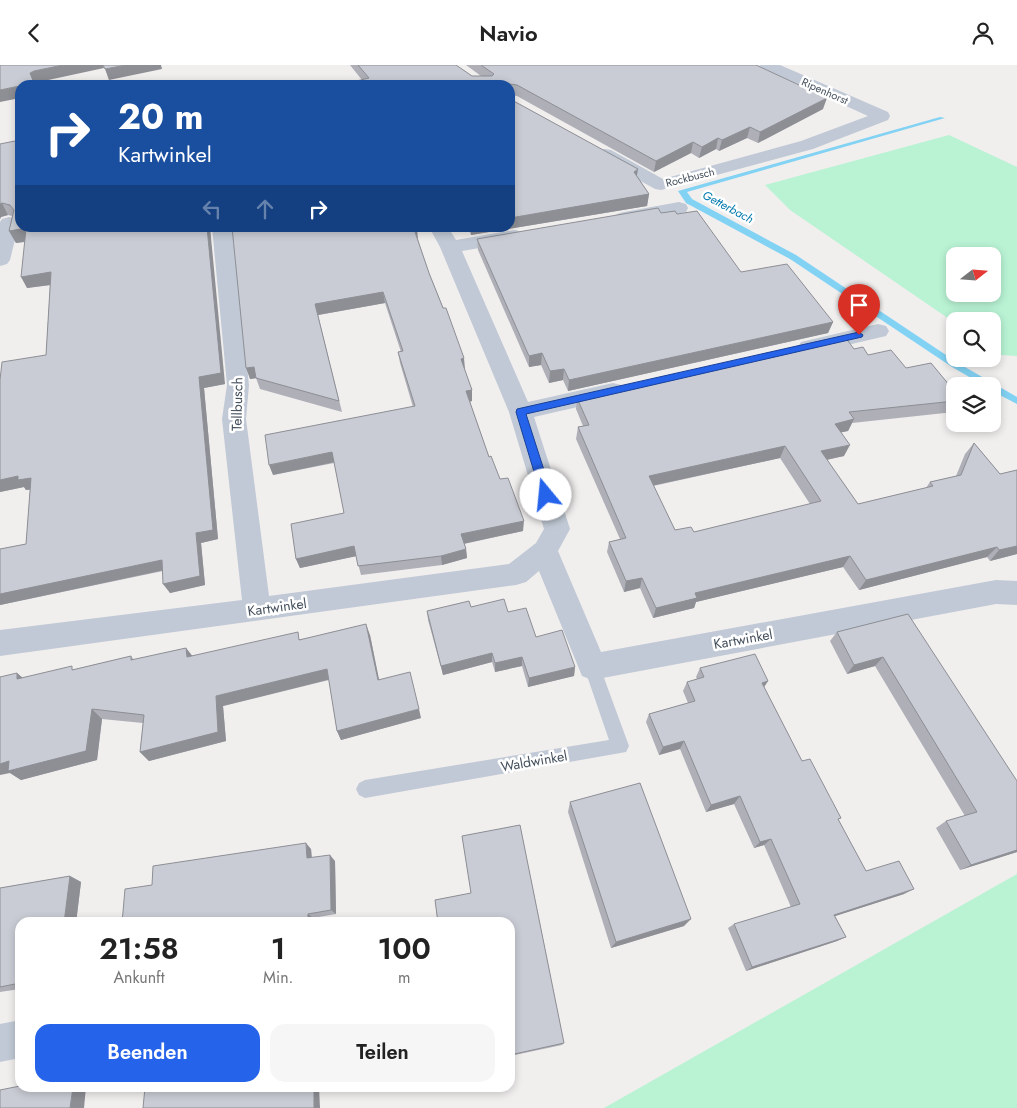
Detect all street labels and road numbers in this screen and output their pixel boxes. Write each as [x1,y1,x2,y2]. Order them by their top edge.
street label: Ripenhorst [799,74,851,108]
street label: Rockbusch [664,163,716,191]
street label: Tellbusch [227,377,247,431]
street label: Kartwinkel [246,593,308,621]
street label: Kartwinkel [712,624,774,654]
street label: Waldwinkel [499,745,569,777]

